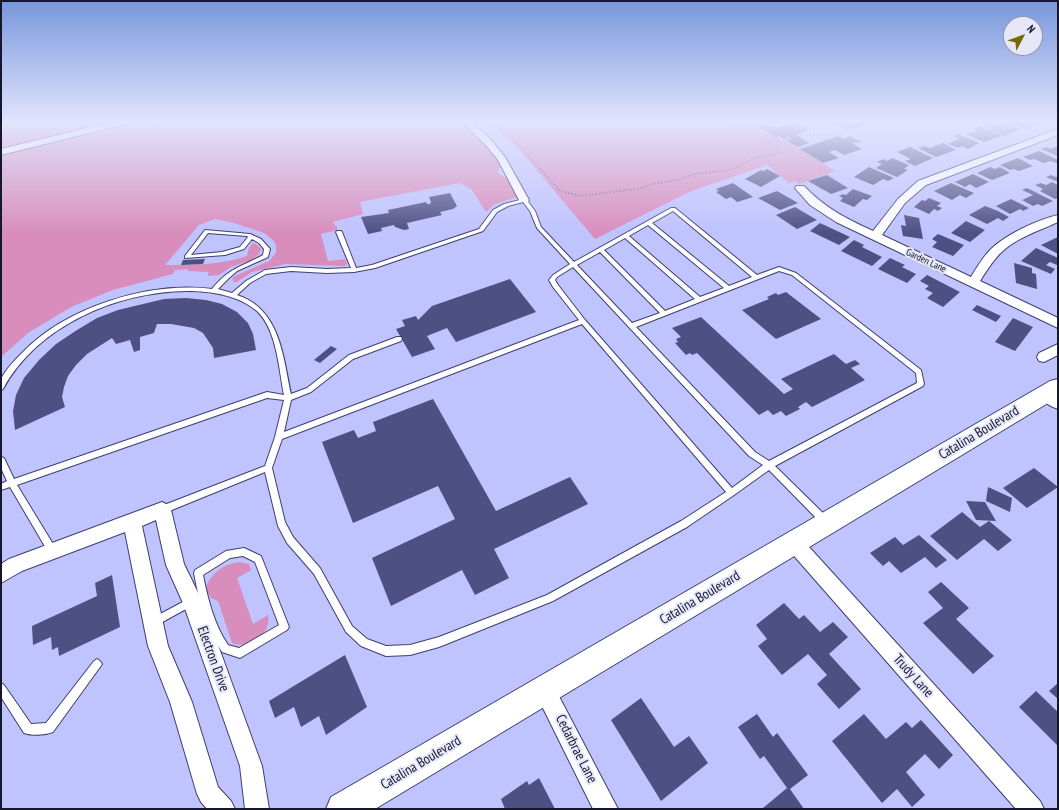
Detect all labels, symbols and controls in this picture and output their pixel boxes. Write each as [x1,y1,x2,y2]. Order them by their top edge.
north arrow [1003,16,1043,56]
text: N [1024,22,1039,36]
street label: Garden Lane [904,246,948,276]
street label: Catalina Boulevard [936,402,1022,464]
street label: Catalina Boulevard [657,567,743,629]
street label: Electron Drive [193,624,233,694]
street label: Trudy Lane [889,651,937,701]
street label: Cedarbrae Lane [552,712,600,786]
street label: Catalina Boulevard [378,732,464,794]

